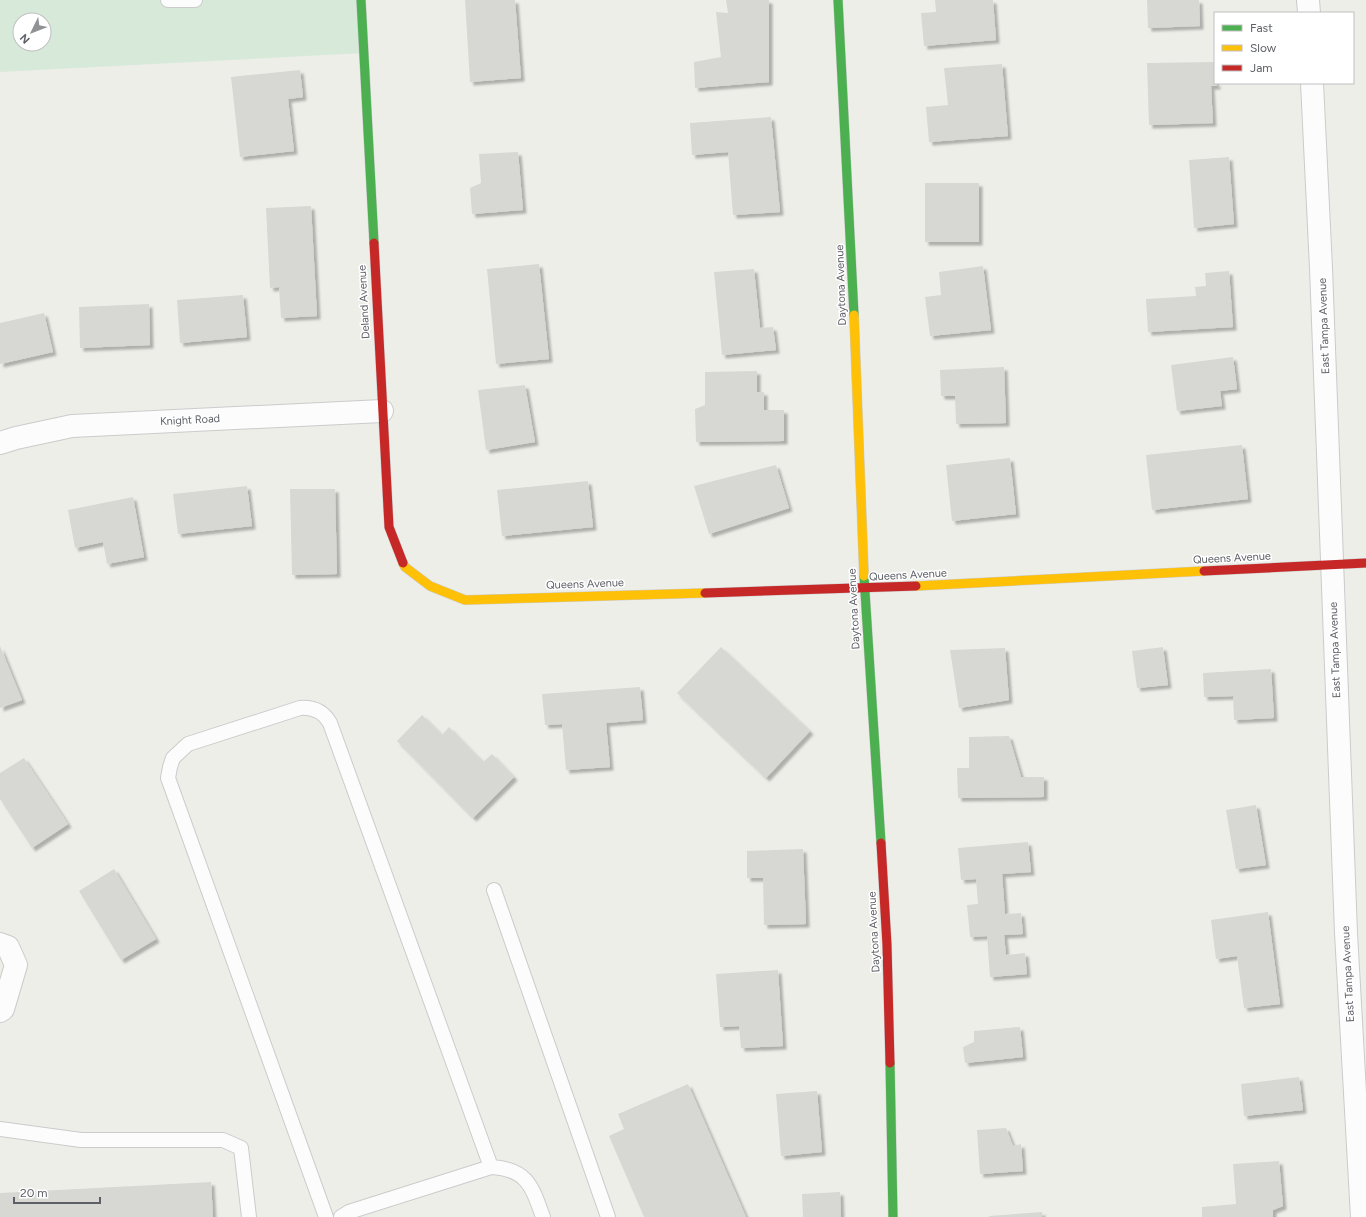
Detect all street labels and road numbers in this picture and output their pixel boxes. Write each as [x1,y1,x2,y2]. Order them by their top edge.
street label: Daytona Avenue [833,244,849,326]
street label: Deland Avenue [356,265,372,339]
street label: East Tampa Avenue [1316,278,1332,374]
street label: Knight Road [160,412,220,428]
street label: Queens Avenue [1193,549,1271,567]
street label: Queens Avenue [869,566,947,584]
street label: Daytona Avenue [845,568,863,650]
street label: Queens Avenue [546,576,624,592]
street label: East Tampa Avenue [1327,602,1343,698]
street label: Daytona Avenue [865,891,883,973]
street label: East Tampa Avenue [1339,925,1357,1023]

